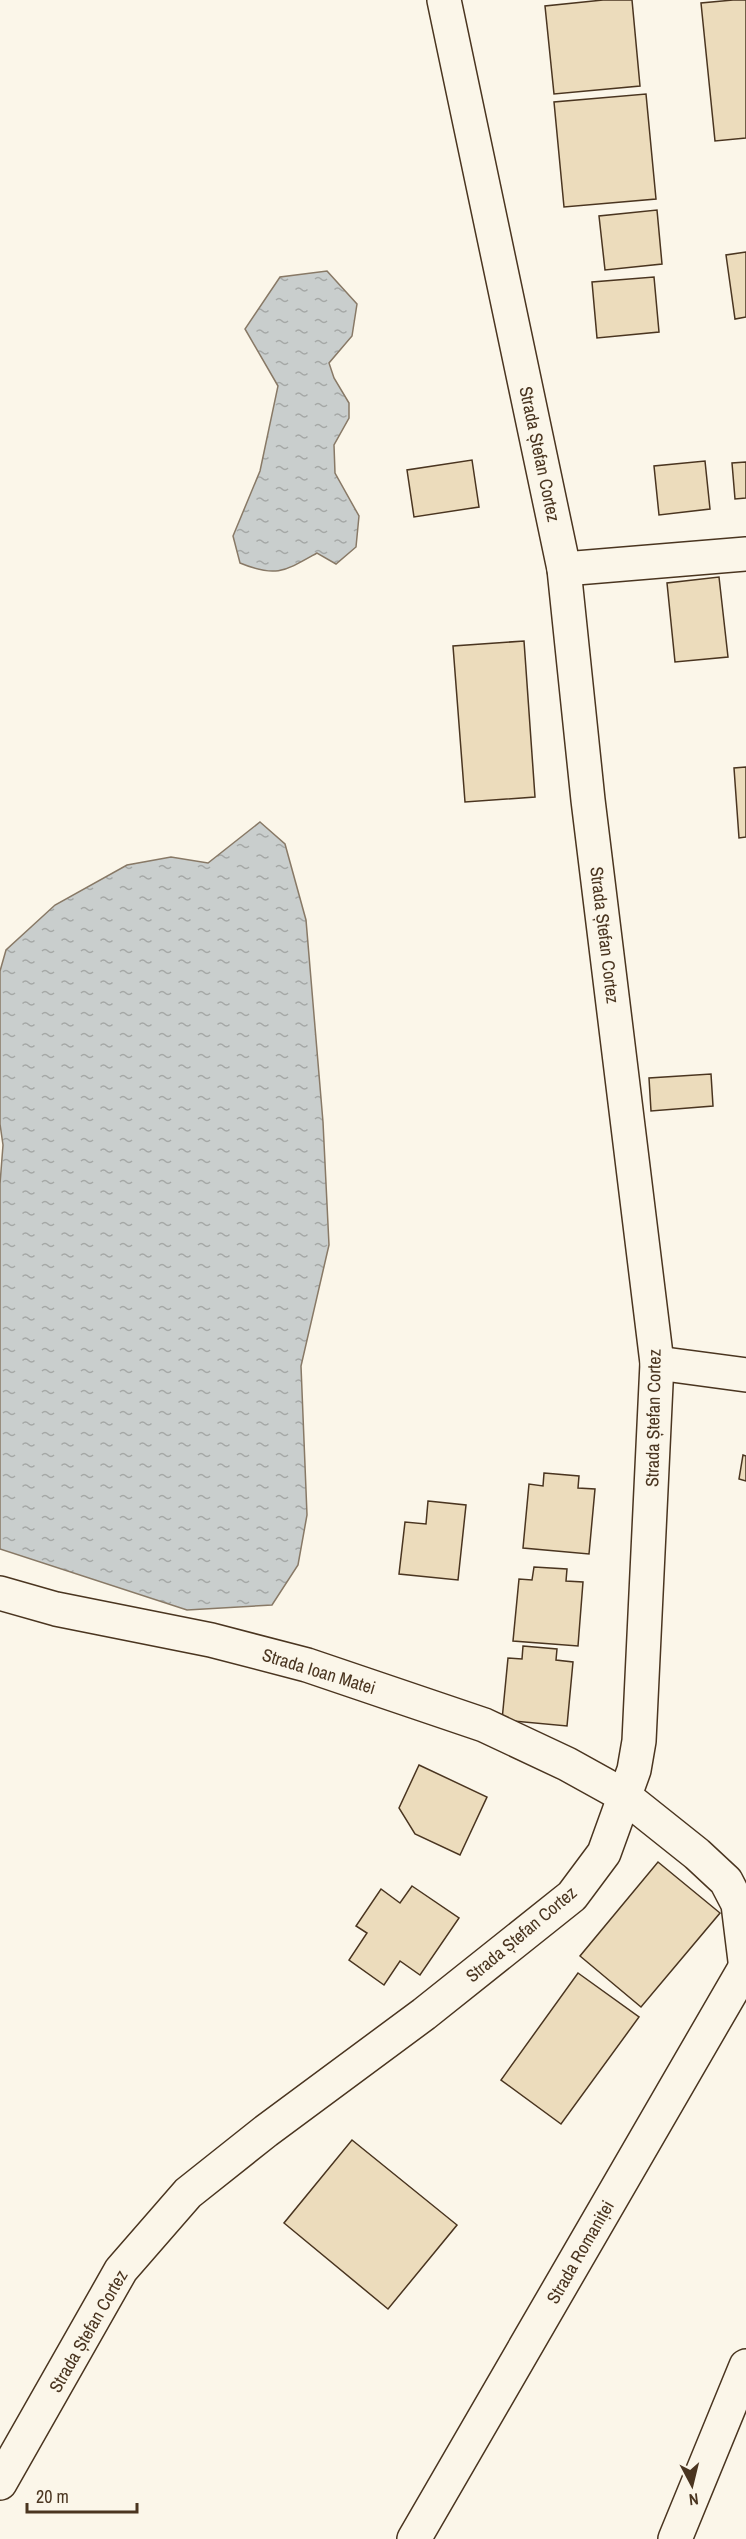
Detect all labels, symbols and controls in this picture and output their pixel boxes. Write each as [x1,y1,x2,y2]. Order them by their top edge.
street label: Strada Ștefan Cortez [513,384,567,524]
street label: Strada Ștefan Cortez [584,865,626,1005]
street label: Strada Ștefan Cortez [639,1349,667,1487]
street label: Strada Ioan Matei [259,1642,379,1700]
street label: Strada Ștefan Cortez [460,1880,582,1988]
street label: Strada Romaniței [540,2196,620,2308]
street label: Strada Ștefan Cortez [43,2265,133,2397]
north arrow [662,2455,722,2515]
scale bar [27,2476,136,2514]
text: 20 m [36,2484,69,2509]
text: N [688,2488,700,2511]

